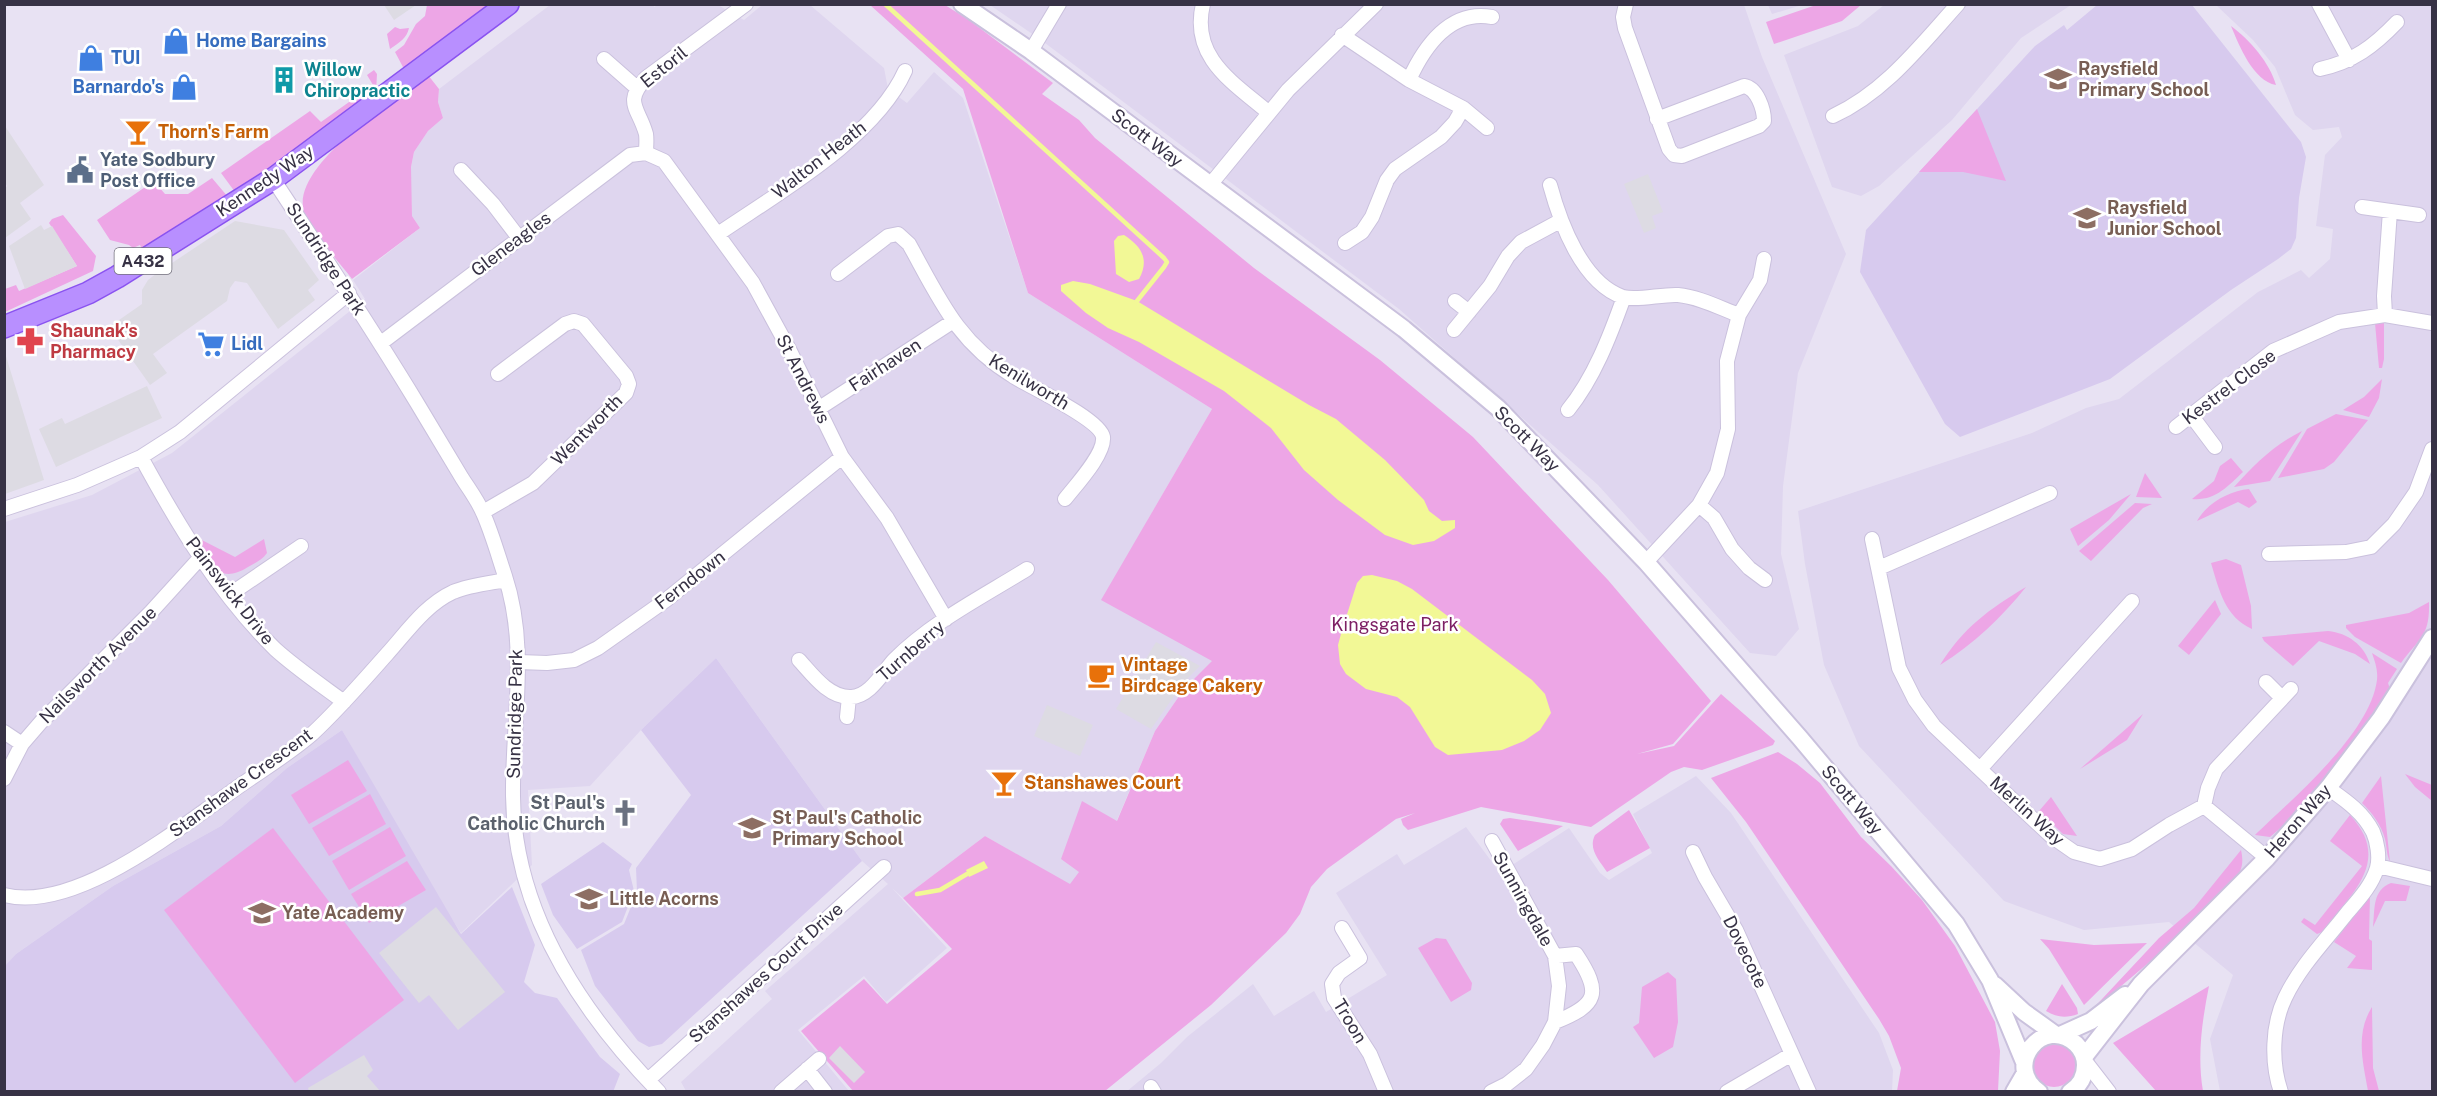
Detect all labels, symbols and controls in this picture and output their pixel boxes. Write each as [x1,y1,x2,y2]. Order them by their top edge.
shop icon: Home Bargains [161,26,191,56]
place label: Home Bargains [196,30,326,51]
street label: Estoril [636,41,691,92]
shop icon: TUI [76,43,106,73]
place label: TUI [111,47,141,68]
place label: Raysfield Primary School [2078,58,2210,100]
place label: Willow Chiropractic [304,59,410,101]
school or university icon: Raysfield Primary School [2043,64,2073,94]
building icon: Willow Chiropractic [269,65,299,95]
shop icon: Barnardo's [169,72,199,102]
place label: Barnardo's [73,76,164,97]
street label: Scott Way [1107,104,1188,172]
street label: Walton Heath [768,116,870,203]
bar icon: Thorn's Farm [123,117,153,147]
place label: Thorn's Farm [158,121,269,142]
street label: Kennedy Way [212,140,318,221]
place label: Yate Sodbury Post Office [100,149,215,191]
public building icon: Yate Sodbury Post Office [65,155,95,185]
place label: Raysfield Junior School [2107,197,2222,239]
street label: Sundridge Park [282,199,371,319]
school or university icon: Raysfield Junior School [2072,203,2102,233]
street label: Gleneagles [467,207,555,280]
road number: A432 [114,248,172,274]
place label: Shaunak's Pharmacy [50,320,138,362]
pharmacy icon: Shaunak's Pharmacy [15,326,45,356]
supermarket icon: Lidl [196,329,226,359]
street label: St Andrews [772,331,835,427]
place label: Lidl [231,333,263,354]
street label: Fairhaven [845,334,925,396]
street label: Kestrel Close [2178,345,2280,429]
street label: Kenilworth [985,349,1073,414]
street label: Wentworth [547,390,627,470]
street label: Scott Way [1490,401,1565,476]
street label: Painswick Drive [182,533,279,649]
street label: Ferndown [650,546,729,614]
street label: Nailsworth Avenue [35,602,160,727]
park label: Kingsgate Park [1331,614,1459,635]
street label: Turnberry [873,615,949,686]
street label: Sundridge Park [503,649,526,779]
place label: Vintage Birdcage Cakery [1121,654,1263,696]
cafe icon: Vintage Birdcage Cakery [1086,660,1116,690]
street label: Stanshawe Crescent [165,724,316,842]
street label: Scott Way [1817,761,1888,839]
bar icon: Stanshawes Court [989,768,1019,798]
place label: Stanshawes Court [1024,772,1181,793]
street label: Merlin Way [1986,772,2069,850]
street label: Heron Way [2260,779,2336,862]
place label: St Paul's Catholic Church [467,792,605,834]
church icon: St Paul's Catholic Church [610,798,640,828]
place label: St Paul's Catholic Primary School [772,807,922,849]
school or university icon: St Paul's Catholic Primary School [737,813,767,843]
street label: Sunningdale [1489,848,1558,950]
school or university icon: Little Acorns [574,884,604,914]
place label: Little Acorns [609,888,719,909]
school or university icon: Yate Academy [247,898,277,928]
street label: Stanshawes Court Drive [684,898,847,1047]
place label: Yate Academy [282,902,404,923]
street label: Dovecote [1719,912,1772,991]
street label: Troon [1329,995,1372,1047]

